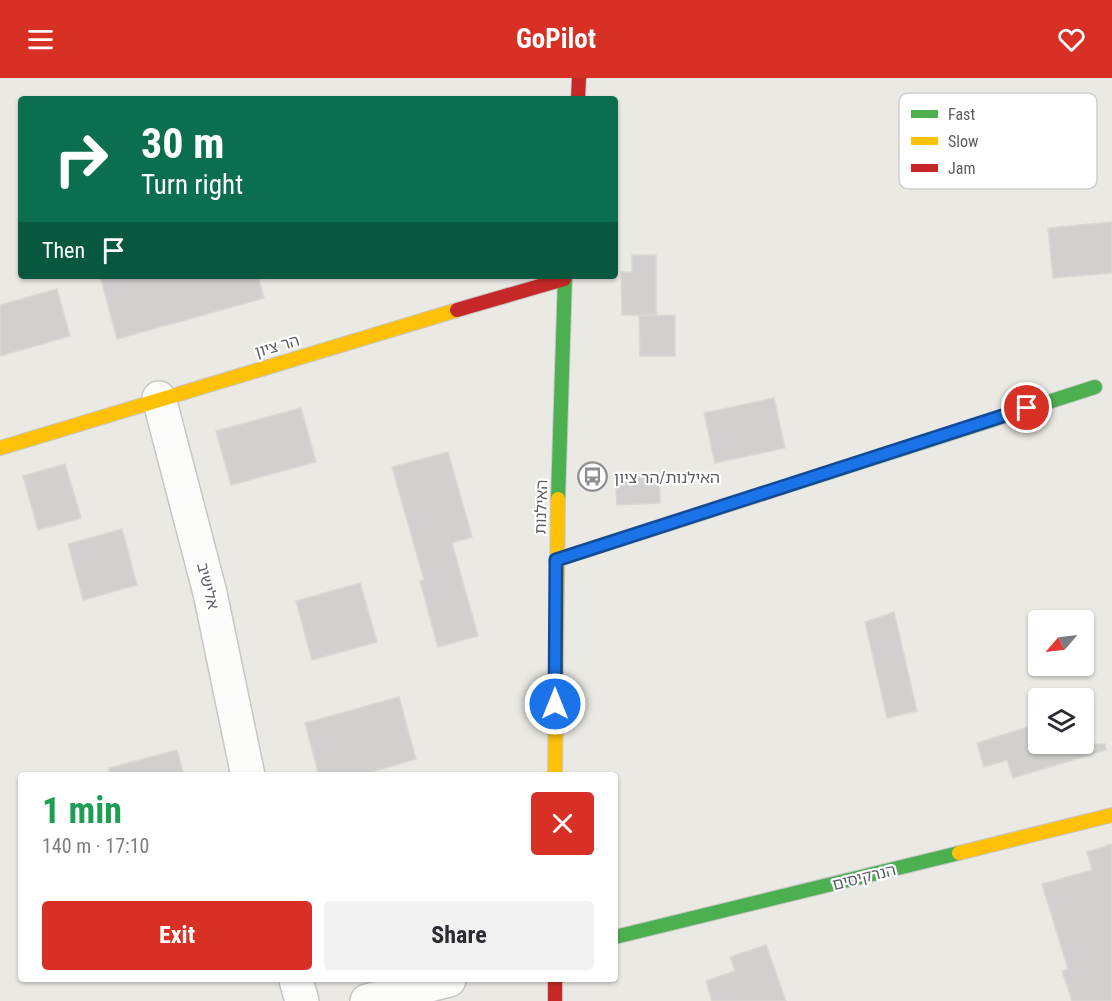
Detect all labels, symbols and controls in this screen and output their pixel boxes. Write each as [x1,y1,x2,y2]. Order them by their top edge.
icon: menu [24,23,57,56]
text: GoPilot [516,23,596,55]
icon: heart [1055,23,1088,56]
legend [899,93,1097,189]
text: Fast [948,105,975,124]
text: 30 m [141,119,224,168]
icon: right [42,120,120,198]
text: Slow [948,132,978,151]
text: Jam [948,159,975,178]
text: Turn right [141,169,243,201]
icon: arrive [97,234,130,267]
text: Then [42,238,85,263]
street label: הר ציון [253,331,301,361]
pin [1001,382,1052,433]
icon: arrive [1010,391,1043,424]
bus stop icon: האילנות/הר ציון [577,461,609,493]
place label: האילנות/הר ציון [614,468,720,487]
street label: האילנות [531,479,551,535]
street label: אלישיב [193,561,223,611]
north arrow [1028,610,1094,676]
map controls [1028,610,1094,754]
position arrow [523,672,587,736]
button: layers [1028,688,1094,754]
text: 1 min [42,790,122,832]
button: close [531,792,594,855]
text: 140 m · 17:10 [42,834,149,858]
street label: הנרקיסים [830,860,898,894]
button: Exit [42,901,312,970]
button: Share [324,901,594,970]

